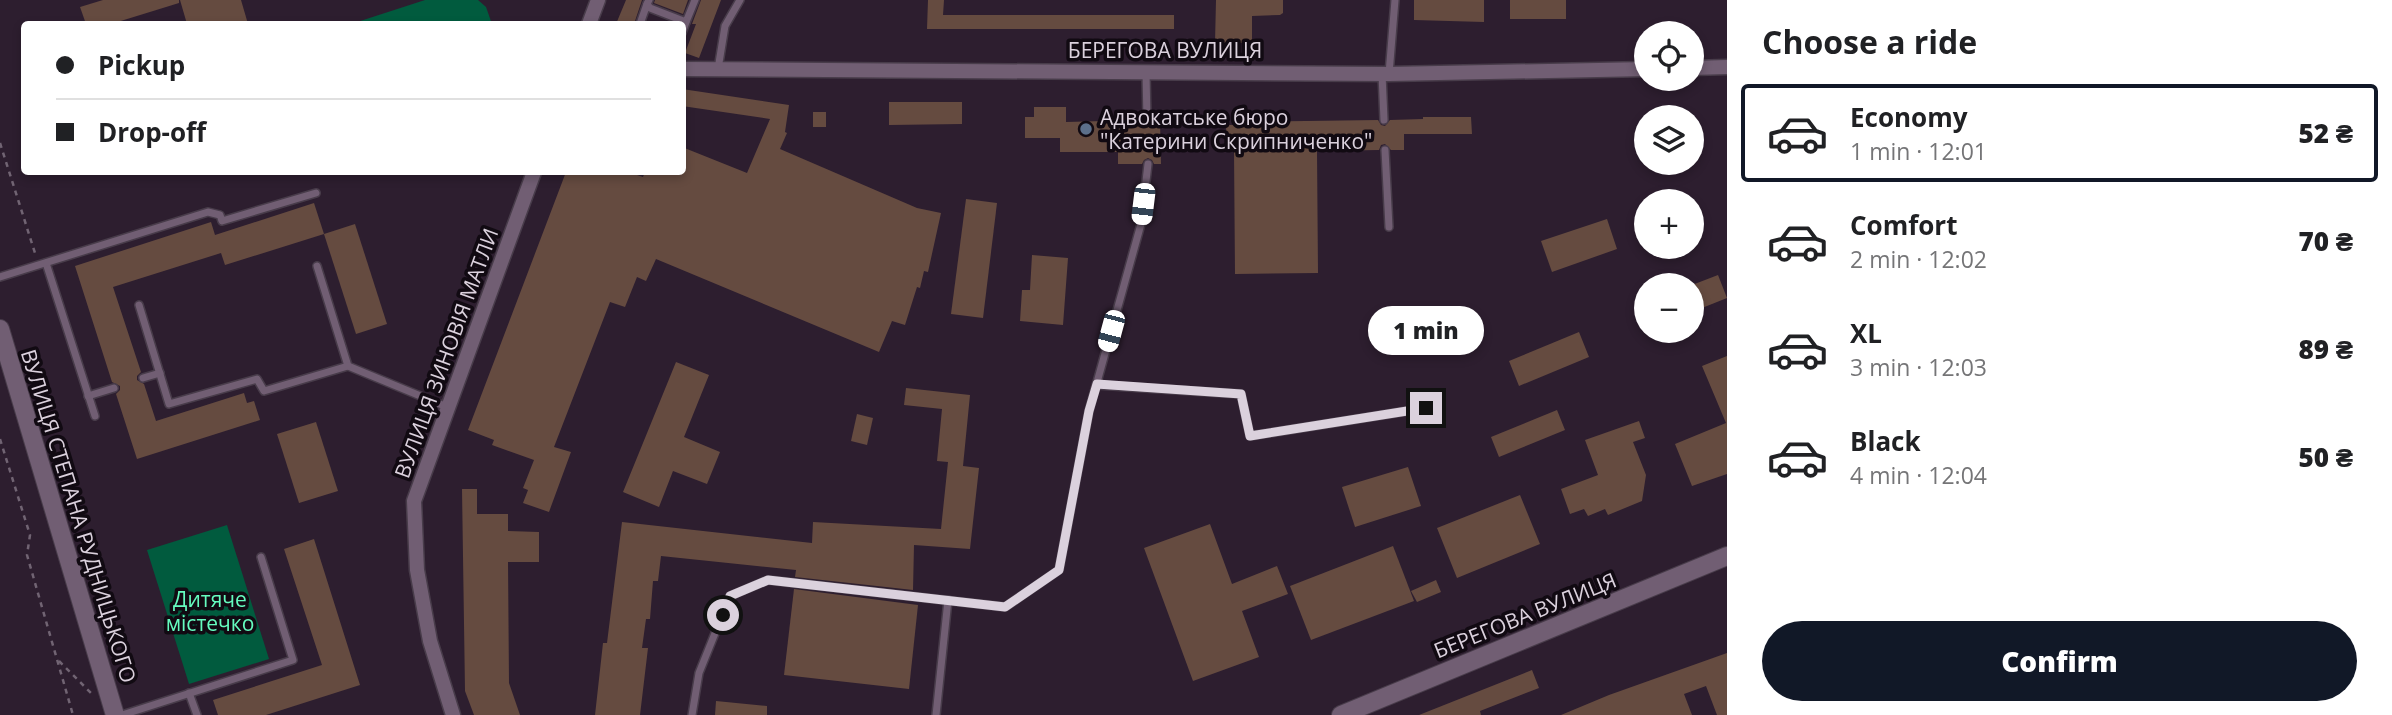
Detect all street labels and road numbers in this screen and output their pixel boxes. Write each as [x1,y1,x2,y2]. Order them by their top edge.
street label: БЕРЕГОВА ВУЛИЦЯ [1068,36,1262,64]
street label: ВУЛИЦЯ ЗИНОВІЯ МАТЛИ [388,224,504,482]
street label: ВУЛИЦЯ СТЕПАНА РУДНИЦЬКОГО [15,346,143,686]
street label: БЕРЕГОВА ВУЛИЦЯ [1430,566,1620,664]

